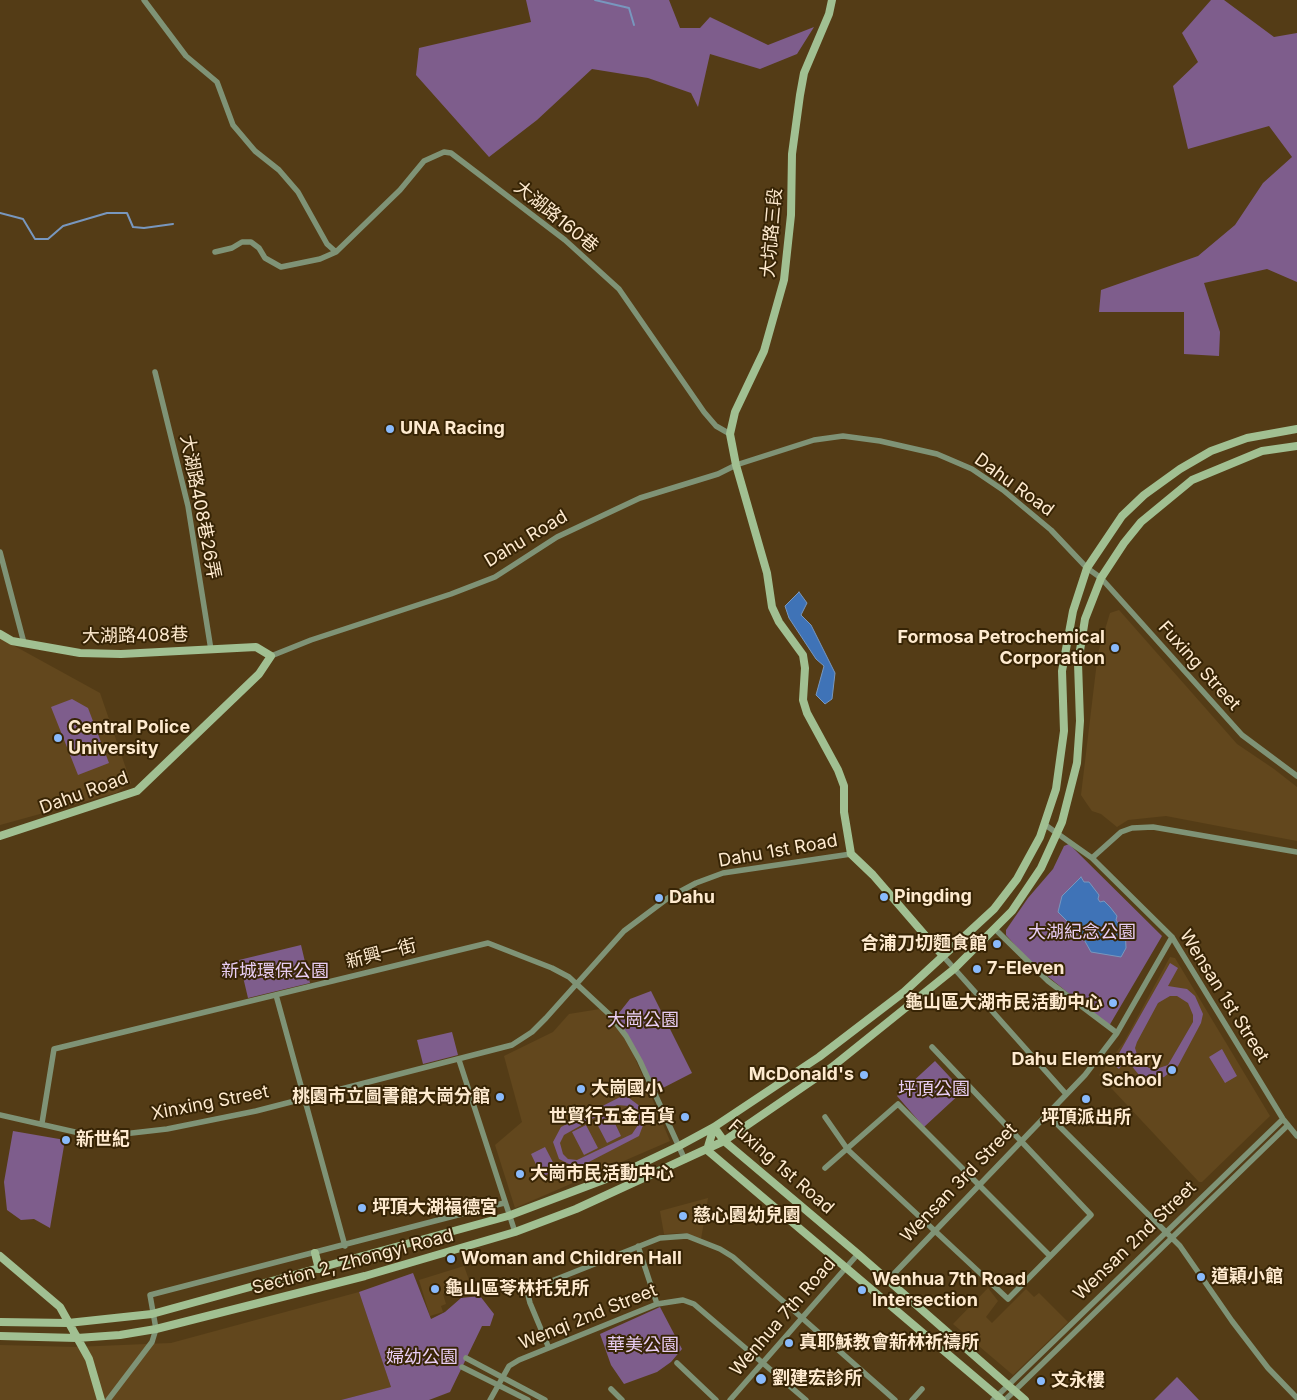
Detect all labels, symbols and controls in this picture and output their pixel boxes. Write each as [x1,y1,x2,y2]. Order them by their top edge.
street label: 大湖路160巷 [510,177,602,257]
street label: 大坑路三段 [757,187,787,279]
place label: UNA Racing [400,418,505,440]
marker: UNA Racing [384,423,396,435]
street label: 大湖路408巷26弄 [175,433,225,581]
street label: Dahu Road [970,449,1058,521]
street label: Dahu Road [481,506,571,572]
street label: Fuxing Street [1153,617,1245,715]
street label: 大湖路408巷 [82,624,188,648]
place label: Formosa Petrochemical Corporation [898,627,1105,670]
marker: Formosa Petrochemical Corporation [1109,642,1121,654]
place label: Central Police University [68,717,190,760]
marker: Central Police University [52,732,64,744]
street label: Dahu Road [37,767,131,819]
street label: Dahu 1st Road [717,830,839,872]
place label: Pingding [894,886,972,908]
place label: Dahu [669,887,715,909]
marker: Pingding [878,891,890,903]
marker: Dahu [653,892,665,904]
park label: 大湖紀念公園 [1028,922,1136,944]
street label: Wensan 1st Street [1175,926,1273,1066]
place label: 合浦刀切麵食館 [861,933,987,955]
street label: 新興一街 [343,935,419,973]
marker: 合浦刀切麵食館 [991,938,1003,950]
place label: 7-Eleven [987,958,1064,980]
park label: 新城環保公園 [221,961,329,983]
marker: 7-Eleven [971,963,983,975]
place label: 龜山區大湖市民活動中心 [905,992,1103,1014]
marker: 龜山區大湖市民活動中心 [1107,997,1119,1009]
park label: 大崗公園 [607,1010,679,1032]
place label: Dahu Elementary School [1011,1049,1162,1092]
place label: McDonald's [749,1064,854,1086]
marker: Dahu Elementary School [1166,1064,1178,1076]
marker: McDonald's [858,1069,870,1081]
place label: 大崗國小 [591,1078,663,1100]
park label: 坪頂公園 [898,1079,970,1101]
street label: Xinxing Street [150,1081,270,1125]
marker: 大崗國小 [575,1083,587,1095]
place label: 桃園市立圖書館大崗分館 [292,1086,490,1108]
marker: 桃園市立圖書館大崗分館 [494,1091,506,1103]
marker: 坪頂派出所 [1080,1093,1092,1105]
place label: 世貿行五金百貨 [549,1106,675,1128]
place label: 坪頂派出所 [1041,1107,1131,1129]
marker: 世貿行五金百貨 [679,1111,691,1123]
street label: Fuxing 1st Road [724,1115,838,1219]
street label: Wensan 3rd Street [896,1119,1022,1247]
place label: 新世紀 [76,1129,130,1151]
marker: 新世紀 [60,1134,72,1146]
place label: 大崗市民活動中心 [530,1163,674,1185]
marker: 大崗市民活動中心 [514,1168,526,1180]
street label: Wensan 2nd Street [1069,1177,1201,1305]
place label: 坪頂大湖福德宮 [372,1197,498,1219]
marker: 坪頂大湖福德宮 [356,1202,368,1214]
place label: 慈心園幼兒園 [693,1205,801,1227]
marker: 慈心園幼兒園 [677,1210,689,1222]
street label: Section 2, Zhongyi Road [250,1225,456,1299]
place label: Woman and Children Hall [461,1248,682,1270]
marker: Woman and Children Hall [445,1253,457,1265]
street label: Wenhua 7th Road [726,1253,840,1381]
place label: 道穎小館 [1211,1266,1283,1288]
place label: Wenhua 7th Road Intersection [872,1269,1026,1312]
marker: 道穎小館 [1195,1271,1207,1283]
place label: 龜山區苓林托兒所 [445,1278,589,1300]
street label: Wenqi 2nd Street [516,1279,660,1355]
marker: 龜山區苓林托兒所 [429,1283,441,1295]
marker: Wenhua 7th Road Intersection [856,1284,868,1296]
place label: 真耶穌教會新林祈禱所 [799,1332,979,1354]
park label: 華美公園 [607,1335,679,1357]
marker: 真耶穌教會新林祈禱所 [783,1337,795,1349]
park label: 婦幼公園 [386,1347,458,1369]
place label: 劉建宏診所 [772,1368,862,1390]
place label: 文永樓 [1051,1370,1105,1392]
marker: 劉建宏診所 [754,1372,768,1386]
marker: 文永樓 [1035,1375,1047,1387]

